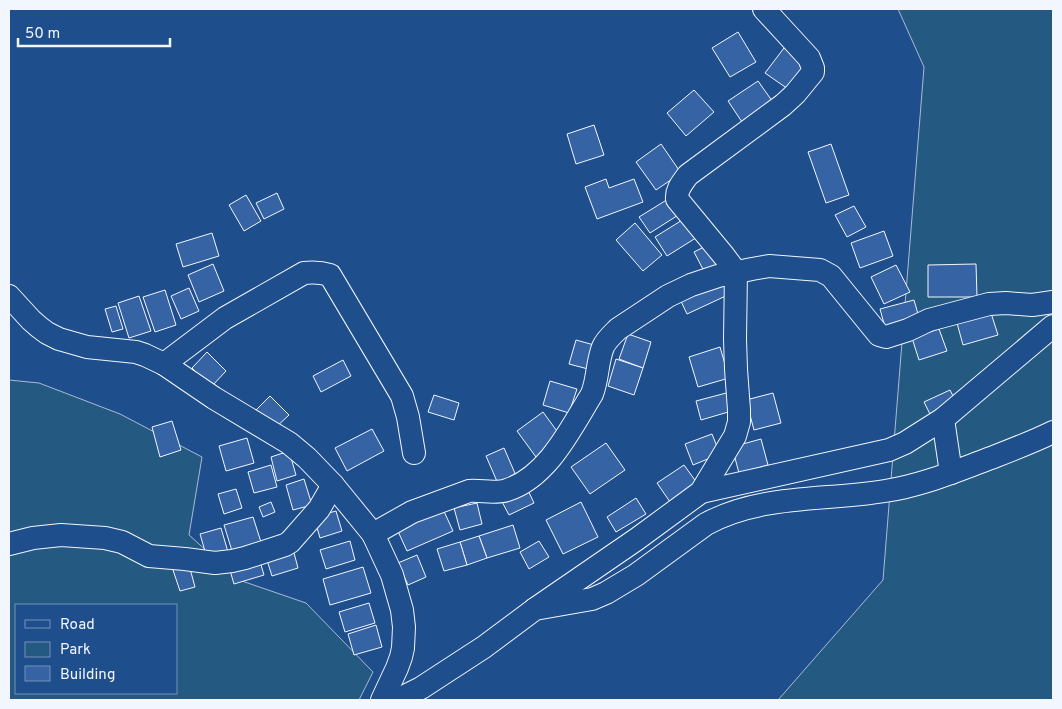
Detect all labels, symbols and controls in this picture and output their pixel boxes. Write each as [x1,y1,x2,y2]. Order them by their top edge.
scale bar [18,15,170,47]
text: 50 m [25,25,60,44]
legend [15,604,178,694]
text: Road [60,616,95,635]
text: Park [60,641,91,660]
text: Building [60,666,115,685]

